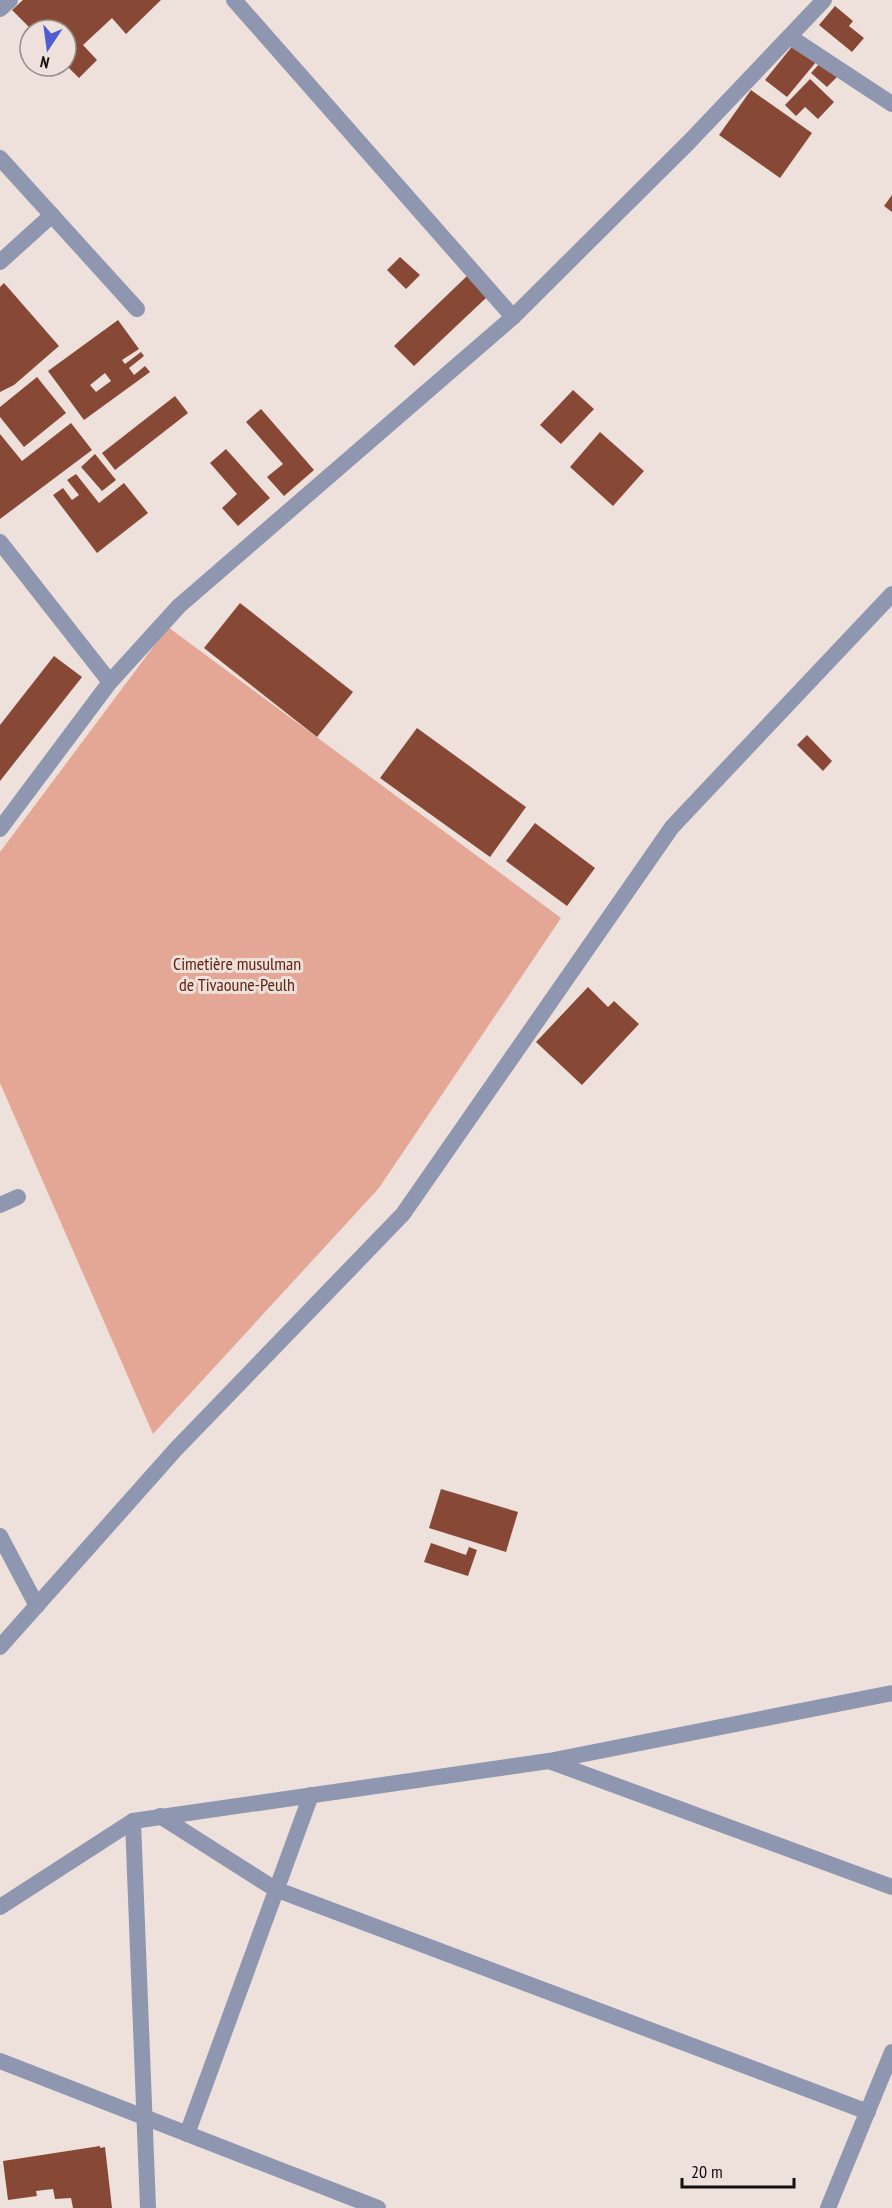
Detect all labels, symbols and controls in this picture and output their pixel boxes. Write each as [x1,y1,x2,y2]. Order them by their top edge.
north arrow [18,18,78,78]
text: N [38,52,51,73]
park label: Cimetière musulman de Tivaoune-Peulh [173,952,301,996]
scale bar [682,2151,794,2189]
text: 20 m [691,2160,723,2183]

